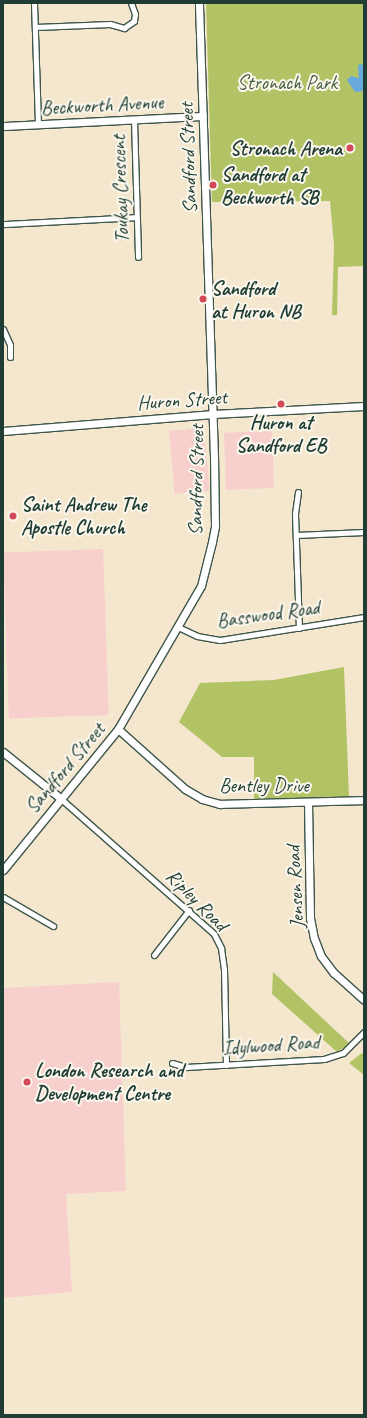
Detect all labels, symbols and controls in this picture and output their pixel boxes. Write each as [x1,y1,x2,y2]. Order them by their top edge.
park label: Stronach Park [237,70,337,94]
street label: Beckworth Avenue [40,90,164,120]
street label: Sandford Street [174,102,202,214]
street label: Toukay Crescent [106,134,134,244]
place label: Stronach Arena [231,136,342,160]
marker: Stronach Arena [345,143,355,153]
place label: Sandford at Beckworth SB [221,162,319,209]
marker: Sandford at Beckworth SB [208,180,218,190]
place label: Sandford at Huron NB [211,276,302,323]
marker: Sandford at Huron NB [198,294,208,304]
street label: Huron Street [136,385,228,415]
marker: Huron at Sandford EB [276,399,286,409]
place label: Huron at Sandford EB [236,410,326,457]
street label: Sandford Street [183,424,209,536]
place label: Saint Andrew The Apostle Church [21,492,146,539]
marker: Saint Andrew The Apostle Church [8,511,18,521]
street label: Basswood Road [215,595,321,633]
street label: Sandford Street [20,718,110,818]
street label: Bentley Drive [219,773,309,797]
street label: Jensen Road [281,845,309,929]
street label: Ripley Road [161,864,233,936]
street label: Idylwood Road [222,1030,320,1060]
place label: London Research and Development Centre [35,1058,184,1105]
marker: London Research and Development Centre [22,1077,32,1087]

